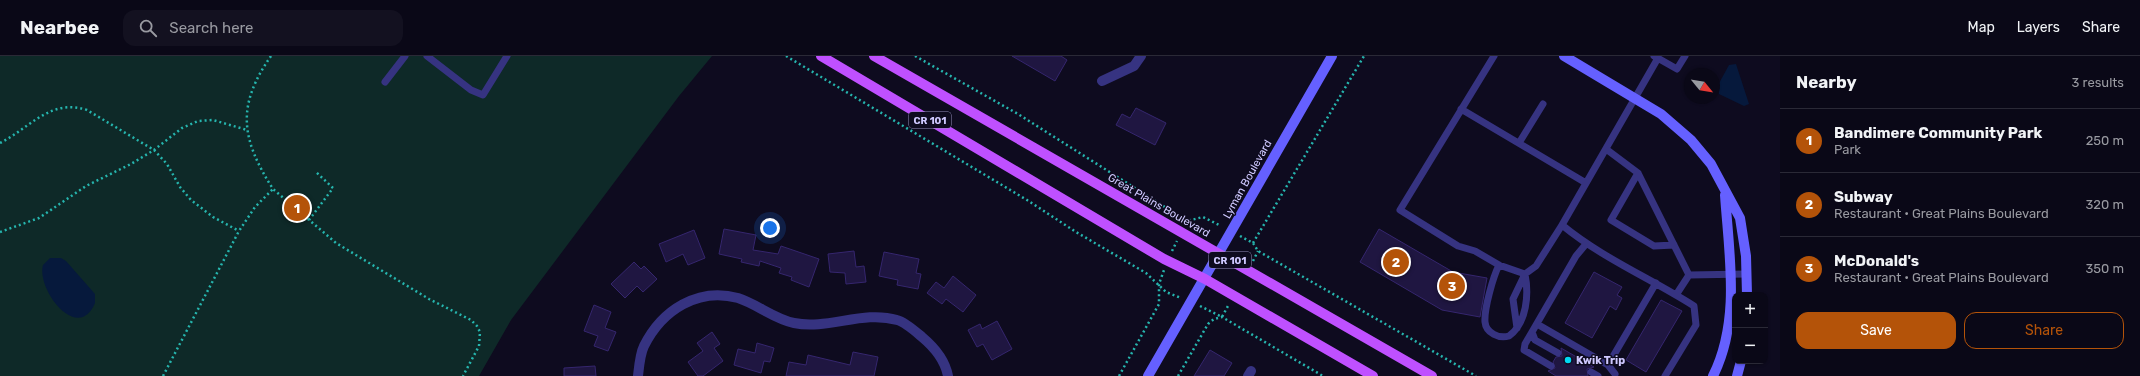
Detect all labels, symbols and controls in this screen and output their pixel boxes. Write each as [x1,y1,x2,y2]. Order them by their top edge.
search box [123,10,403,46]
text: Nearbee [20,16,99,39]
icon: search [137,17,159,39]
text: Search here [169,19,254,37]
text: Map [1968,19,1995,36]
text: Layers [2017,19,2060,36]
text: Share [2082,19,2120,36]
north arrow [1684,68,1720,104]
text: Nearby [1796,72,1857,92]
text: 3 results [2072,75,2124,90]
road number: CR 101 [909,112,951,128]
text: Bandimere Community Park [1834,124,2042,142]
text: 1 [1806,133,1812,148]
text: 250 m [2086,133,2124,148]
street label: Lyman Boulevard [1220,138,1274,221]
text: Park [1834,142,1861,157]
street label: Great Plains Boulevard [1105,171,1212,240]
text: Subway [1834,188,1893,206]
pin: 1 [284,193,310,223]
text: 2 [1805,197,1813,212]
text: 320 m [2086,197,2124,212]
text: Restaurant · Great Plains Boulevard [1834,206,2049,221]
your location [760,218,780,238]
pin: 2 [1383,247,1409,277]
road number: CR 101 [1209,252,1251,268]
text: McDonald's [1834,252,1919,270]
text: 3 [1805,261,1813,276]
text: 350 m [2085,261,2124,276]
text: Restaurant · Great Plains Boulevard [1834,270,2049,285]
pin: 3 [1439,271,1465,301]
map controls [1732,292,1768,364]
button: + [1732,292,1768,328]
button: Save [1796,312,1956,349]
button: Share [1964,312,2124,349]
button: − [1732,328,1768,364]
place label: Kwik Trip [1576,354,1625,367]
marker: Kwik Trip [1563,355,1573,365]

